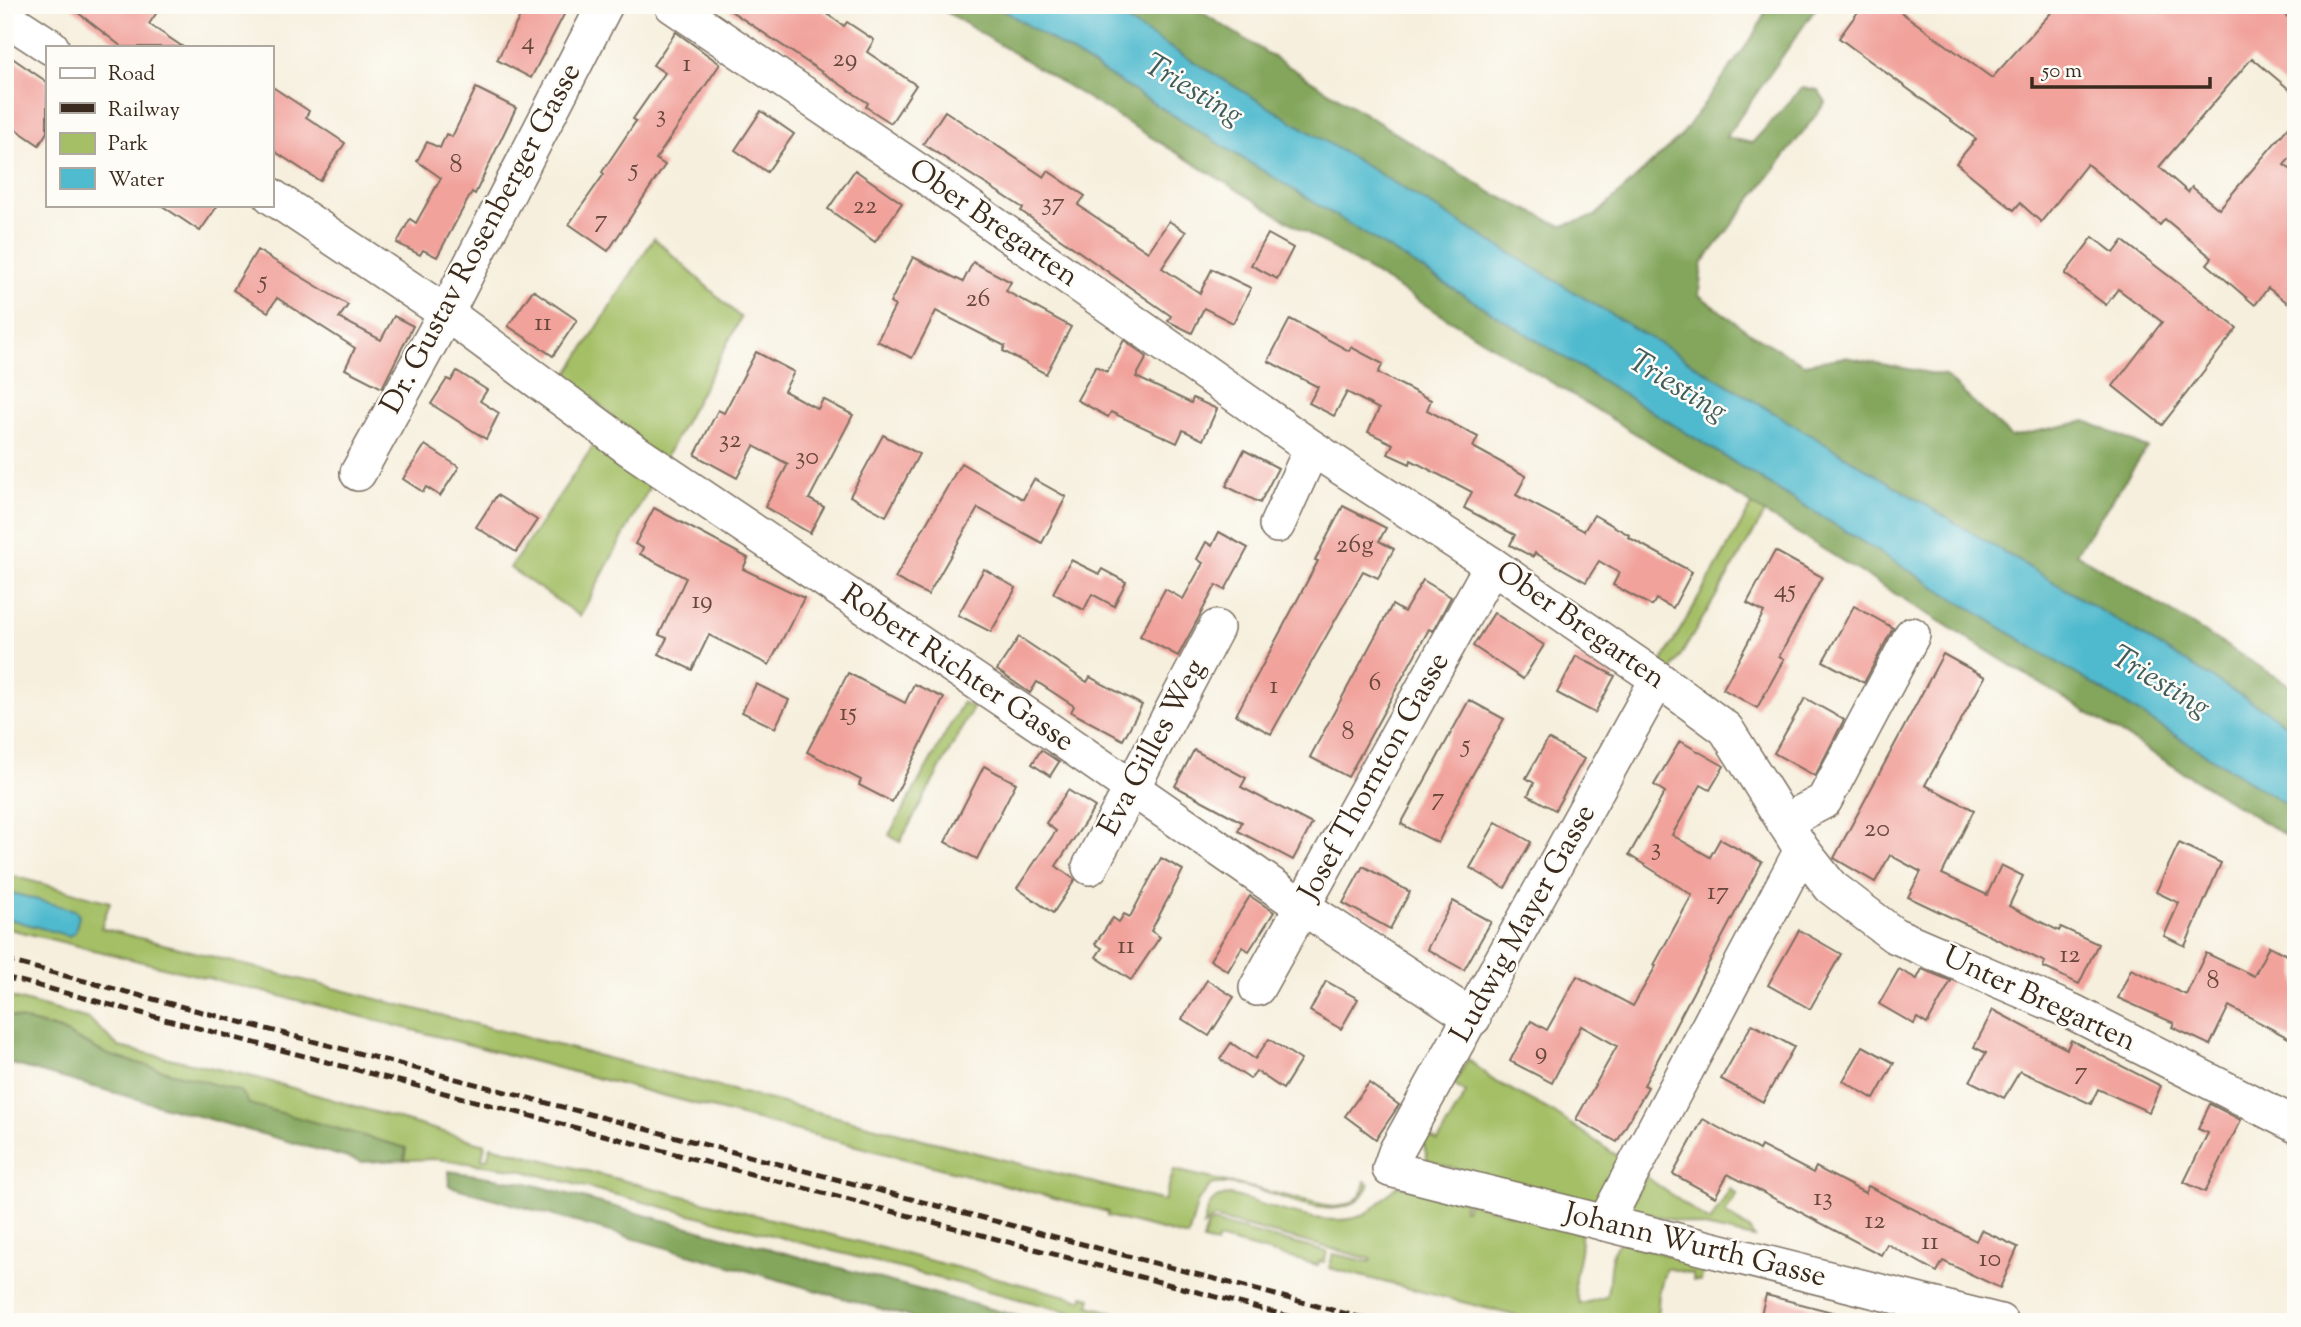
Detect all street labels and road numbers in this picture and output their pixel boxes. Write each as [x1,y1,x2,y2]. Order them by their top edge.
street label: Dr. Gustav Rosenberger Gasse [371,56,593,422]
street label: Ober Bregarten [899,149,1087,299]
street label: Ober Bregarten [1486,551,1674,701]
street label: Robert Richter Gasse [832,575,1082,763]
street label: Josef Thornton Gasse [1288,645,1461,911]
street label: Eva Gilles Weg [1088,652,1218,844]
street label: Ludwig Mayer Gasse [1441,797,1607,1051]
street label: Unter Bregarten [1935,936,2143,1064]
street label: Johann Wurth Gasse [1558,1192,1830,1299]

